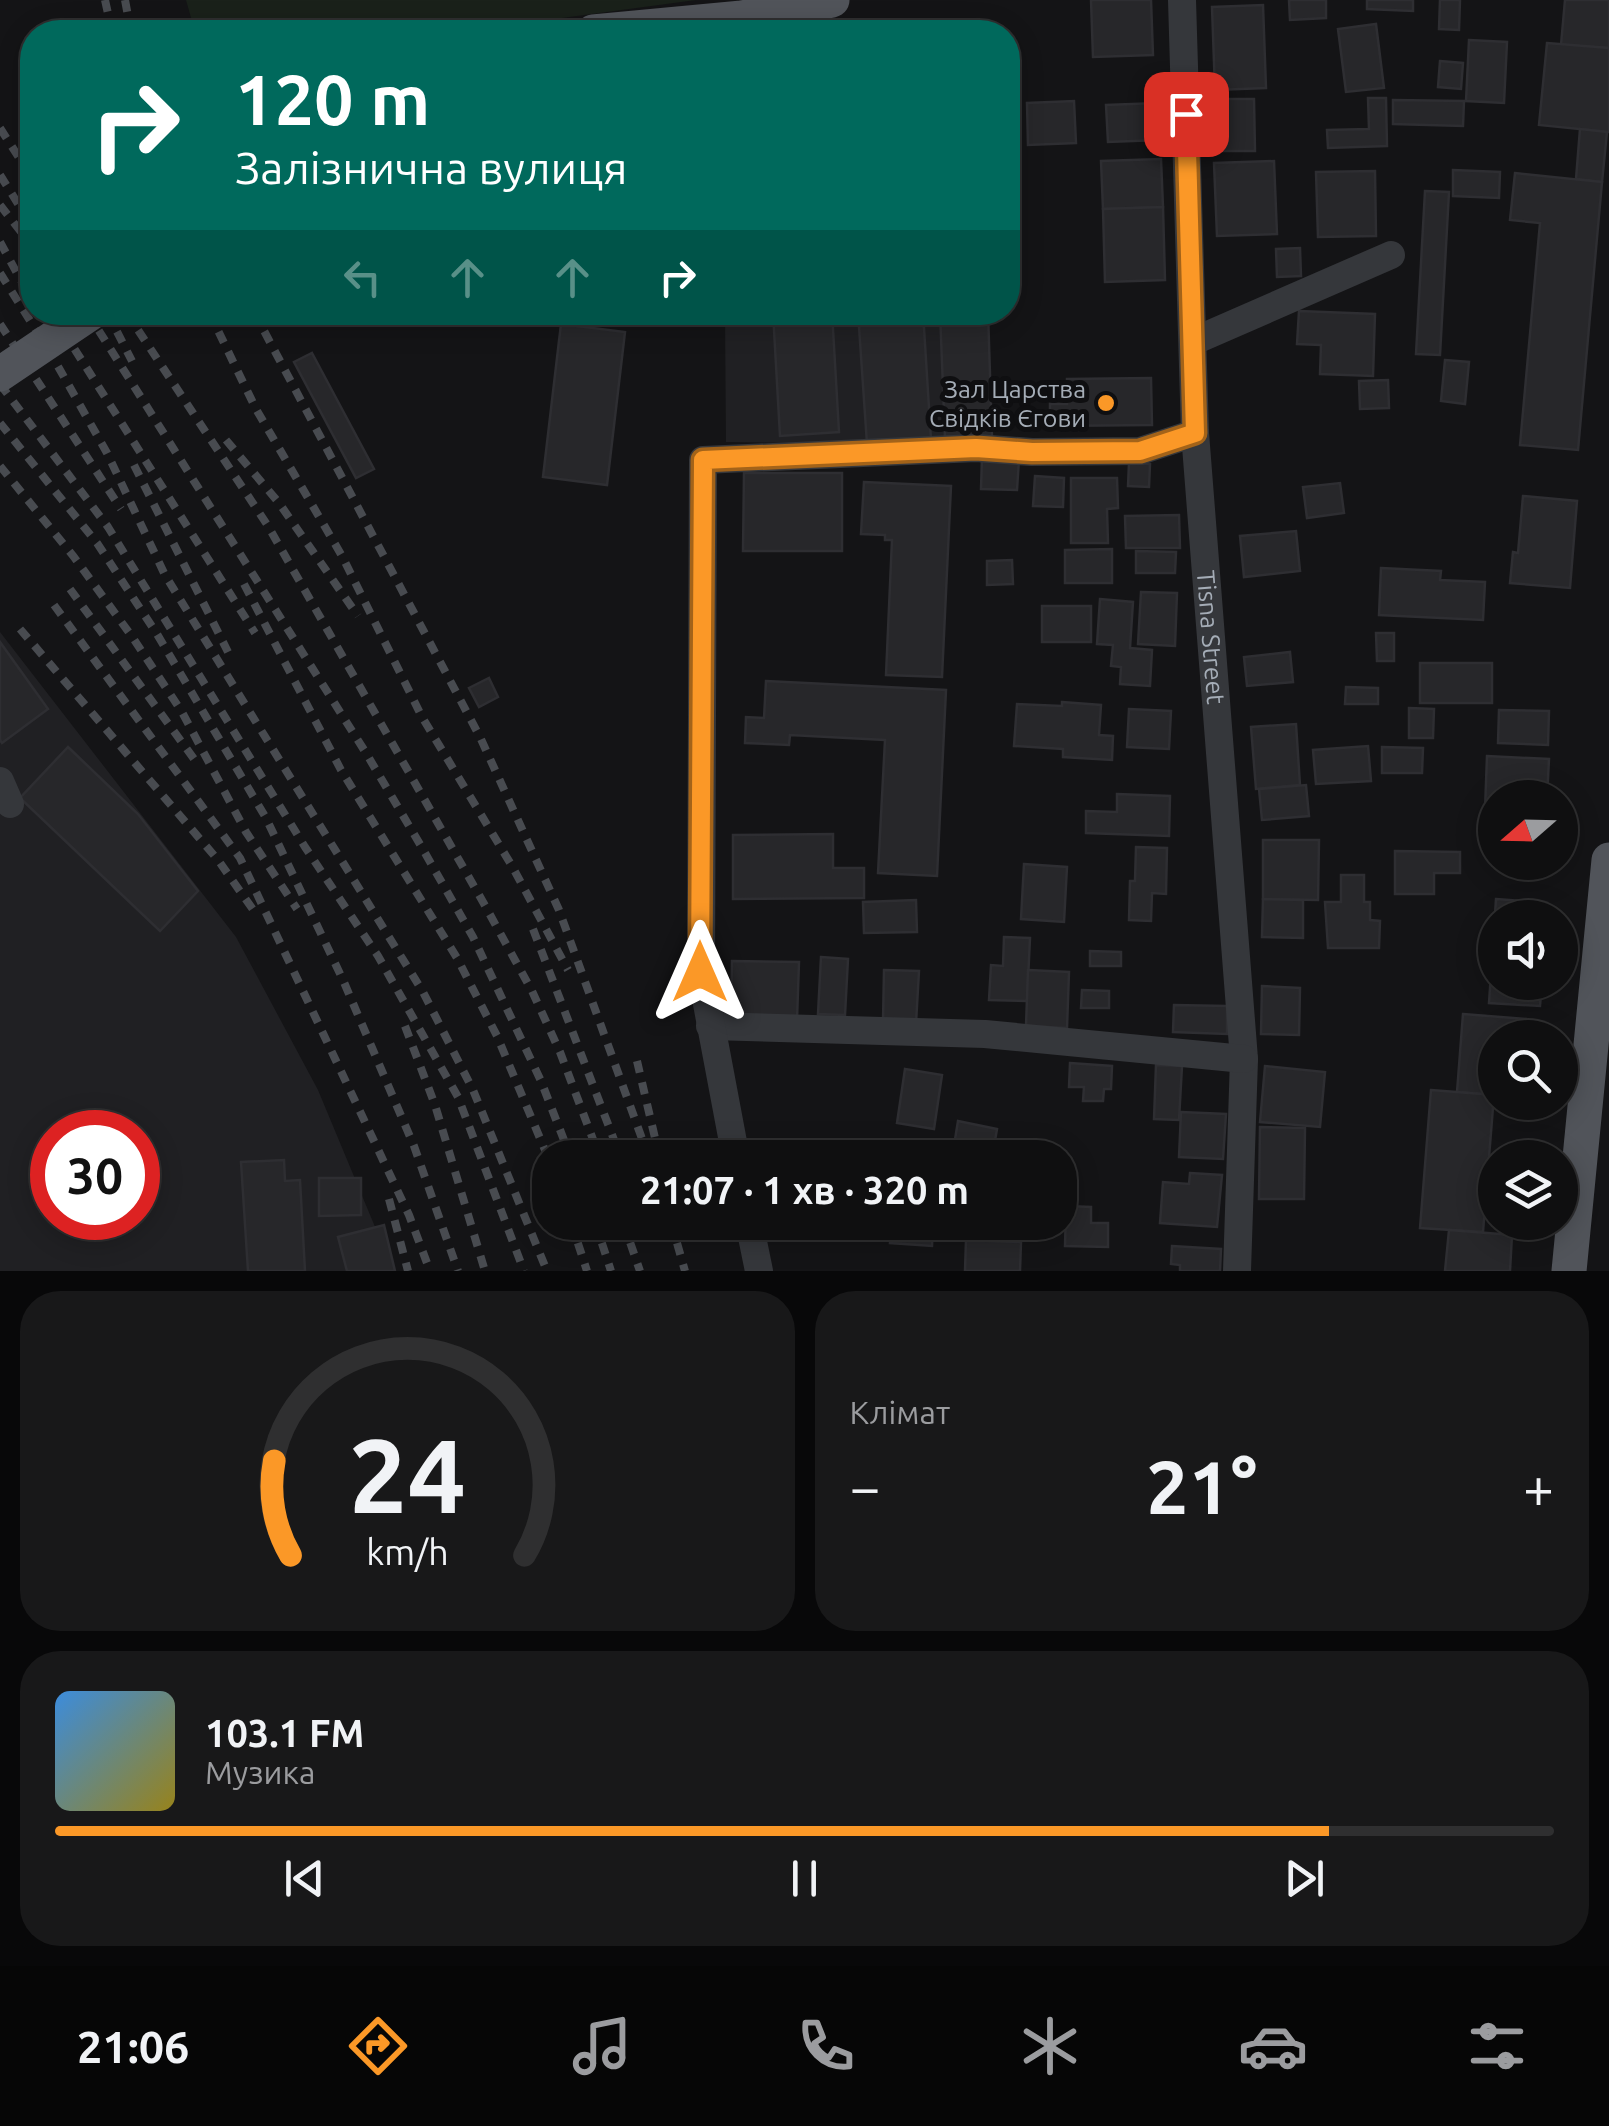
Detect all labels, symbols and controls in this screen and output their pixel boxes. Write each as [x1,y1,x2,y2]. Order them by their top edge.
icon: right [70,60,200,190]
text: 120 m [235,60,430,138]
pin [1144,72,1229,157]
icon: arrive [1159,87,1214,142]
text: Залізнична вулиця [235,142,628,193]
icon: left [335,250,390,305]
icon: ahead [440,250,495,305]
icon: ahead [545,250,600,305]
icon: right [650,250,705,305]
place label: Зал Царства Свідків Єгови [929,375,1086,432]
marker: Зал Царства Свідків Єгови [1095,392,1117,414]
street label: Tisna Street [1192,569,1230,705]
north arrow [1478,780,1578,880]
map controls [1478,780,1578,1240]
button: sound [1478,900,1578,1000]
position arrow [648,920,752,1024]
button: search [1478,1020,1578,1120]
speed limit sign: 30 [30,1110,160,1240]
button: layers [1478,1140,1578,1240]
text: 21:07 · 1 хв · 320 m [640,1169,969,1211]
text: Клімат [850,1394,950,1430]
text: 24 [349,1416,466,1533]
text: 21° [1146,1444,1257,1528]
text: − [850,1456,881,1517]
text: + [1523,1456,1554,1517]
text: km/h [366,1532,449,1572]
text: 103.1 FM [205,1712,364,1754]
text: Музика [205,1754,315,1790]
icon: previous [277,1851,332,1906]
icon: pause [777,1851,832,1906]
icon: next [1277,1851,1332,1906]
icon: directions [343,2011,413,2081]
icon: music [567,2011,637,2081]
icon: phone [791,2011,861,2081]
icon: climate [1015,2011,1085,2081]
icon: car [1238,2011,1308,2081]
icon: filters [1462,2011,1532,2081]
text: 21:06 [77,2021,189,2072]

